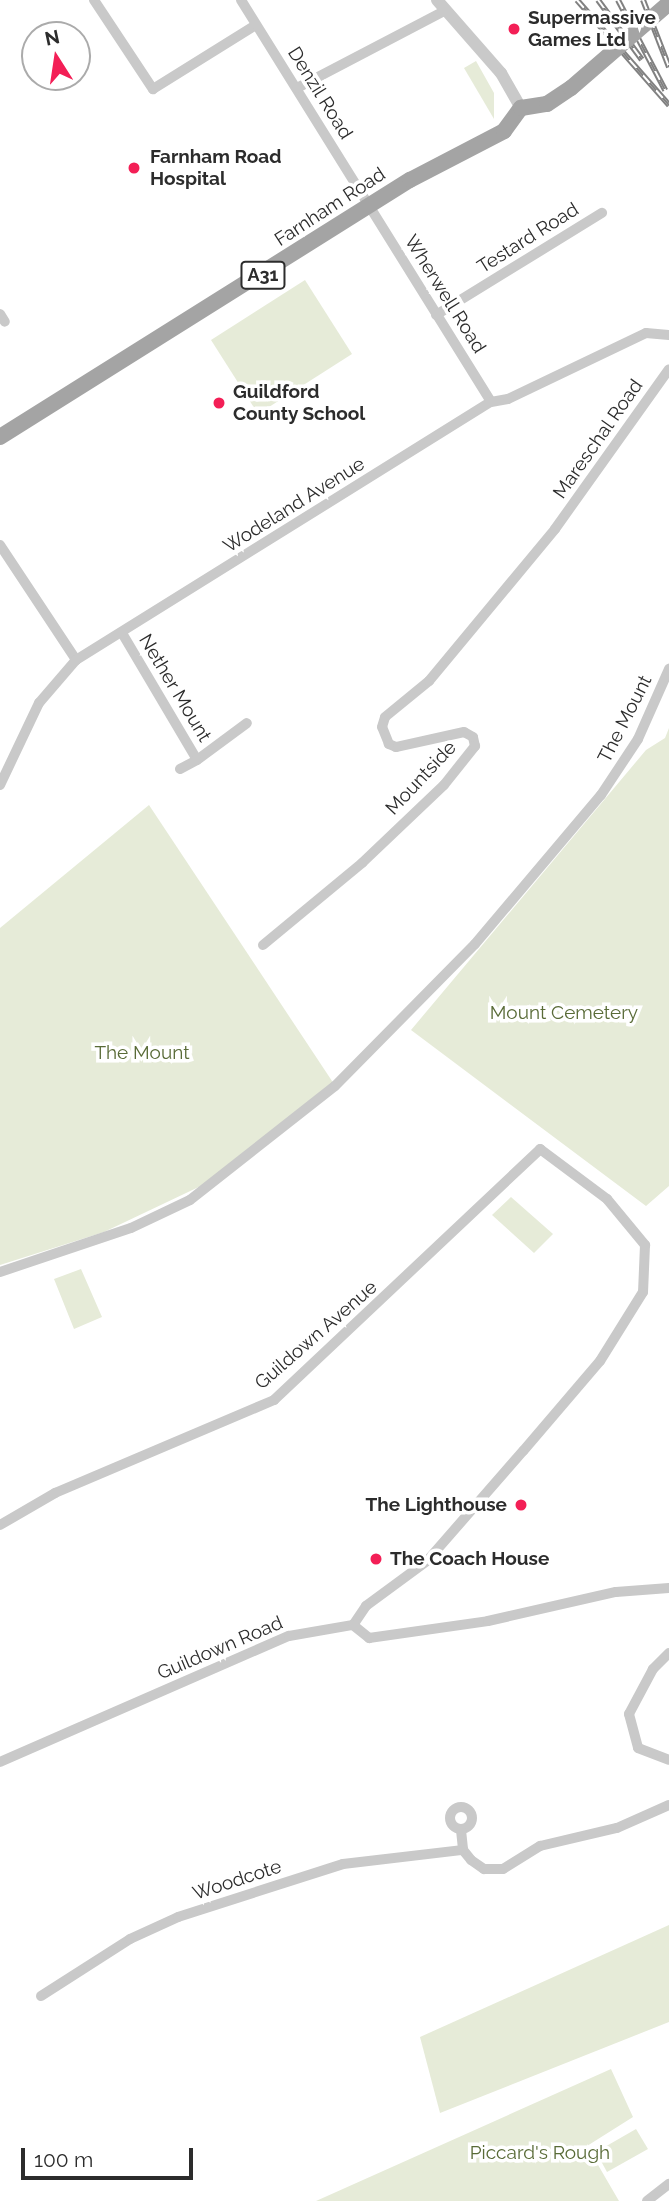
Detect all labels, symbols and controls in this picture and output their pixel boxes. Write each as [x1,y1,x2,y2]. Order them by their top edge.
place label: Supermassive Games Ltd [528,7,656,51]
north arrow [21,21,91,91]
marker: Supermassive Games Ltd [506,21,522,37]
text: N [43,25,61,50]
street label: Denzil Road [283,42,357,144]
place label: Farnham Road Hospital [150,146,281,190]
marker: Farnham Road Hospital [124,158,144,178]
street label: Farnham Road [270,163,390,251]
street label: Testard Road [473,198,583,278]
street label: Wherwell Road [399,230,491,358]
road number: A31 [240,260,286,290]
street label: Mareschal Road [548,375,648,503]
place label: Guildford County School [233,381,366,425]
marker: Guildford County School [211,395,227,411]
street label: Wodeland Avenue [219,452,369,558]
street label: Nether Mount [134,630,216,746]
street label: The Mount [593,671,657,767]
street label: Mountside [381,736,461,820]
park label: Mount Cemetery [490,1002,638,1024]
park label: The Mount [94,1042,190,1064]
street label: Guildown Avenue [250,1276,382,1394]
place label: The Lighthouse [366,1494,507,1516]
marker: The Lighthouse [513,1497,529,1513]
place label: The Coach House [390,1548,549,1570]
marker: The Coach House [368,1551,384,1567]
street label: Guildown Road [154,1611,286,1685]
street label: Woodcote [190,1855,284,1905]
scale bar [24,2134,196,2178]
park label: Piccard's Rough [470,2142,610,2164]
text: 100 m [34,2147,93,2172]

